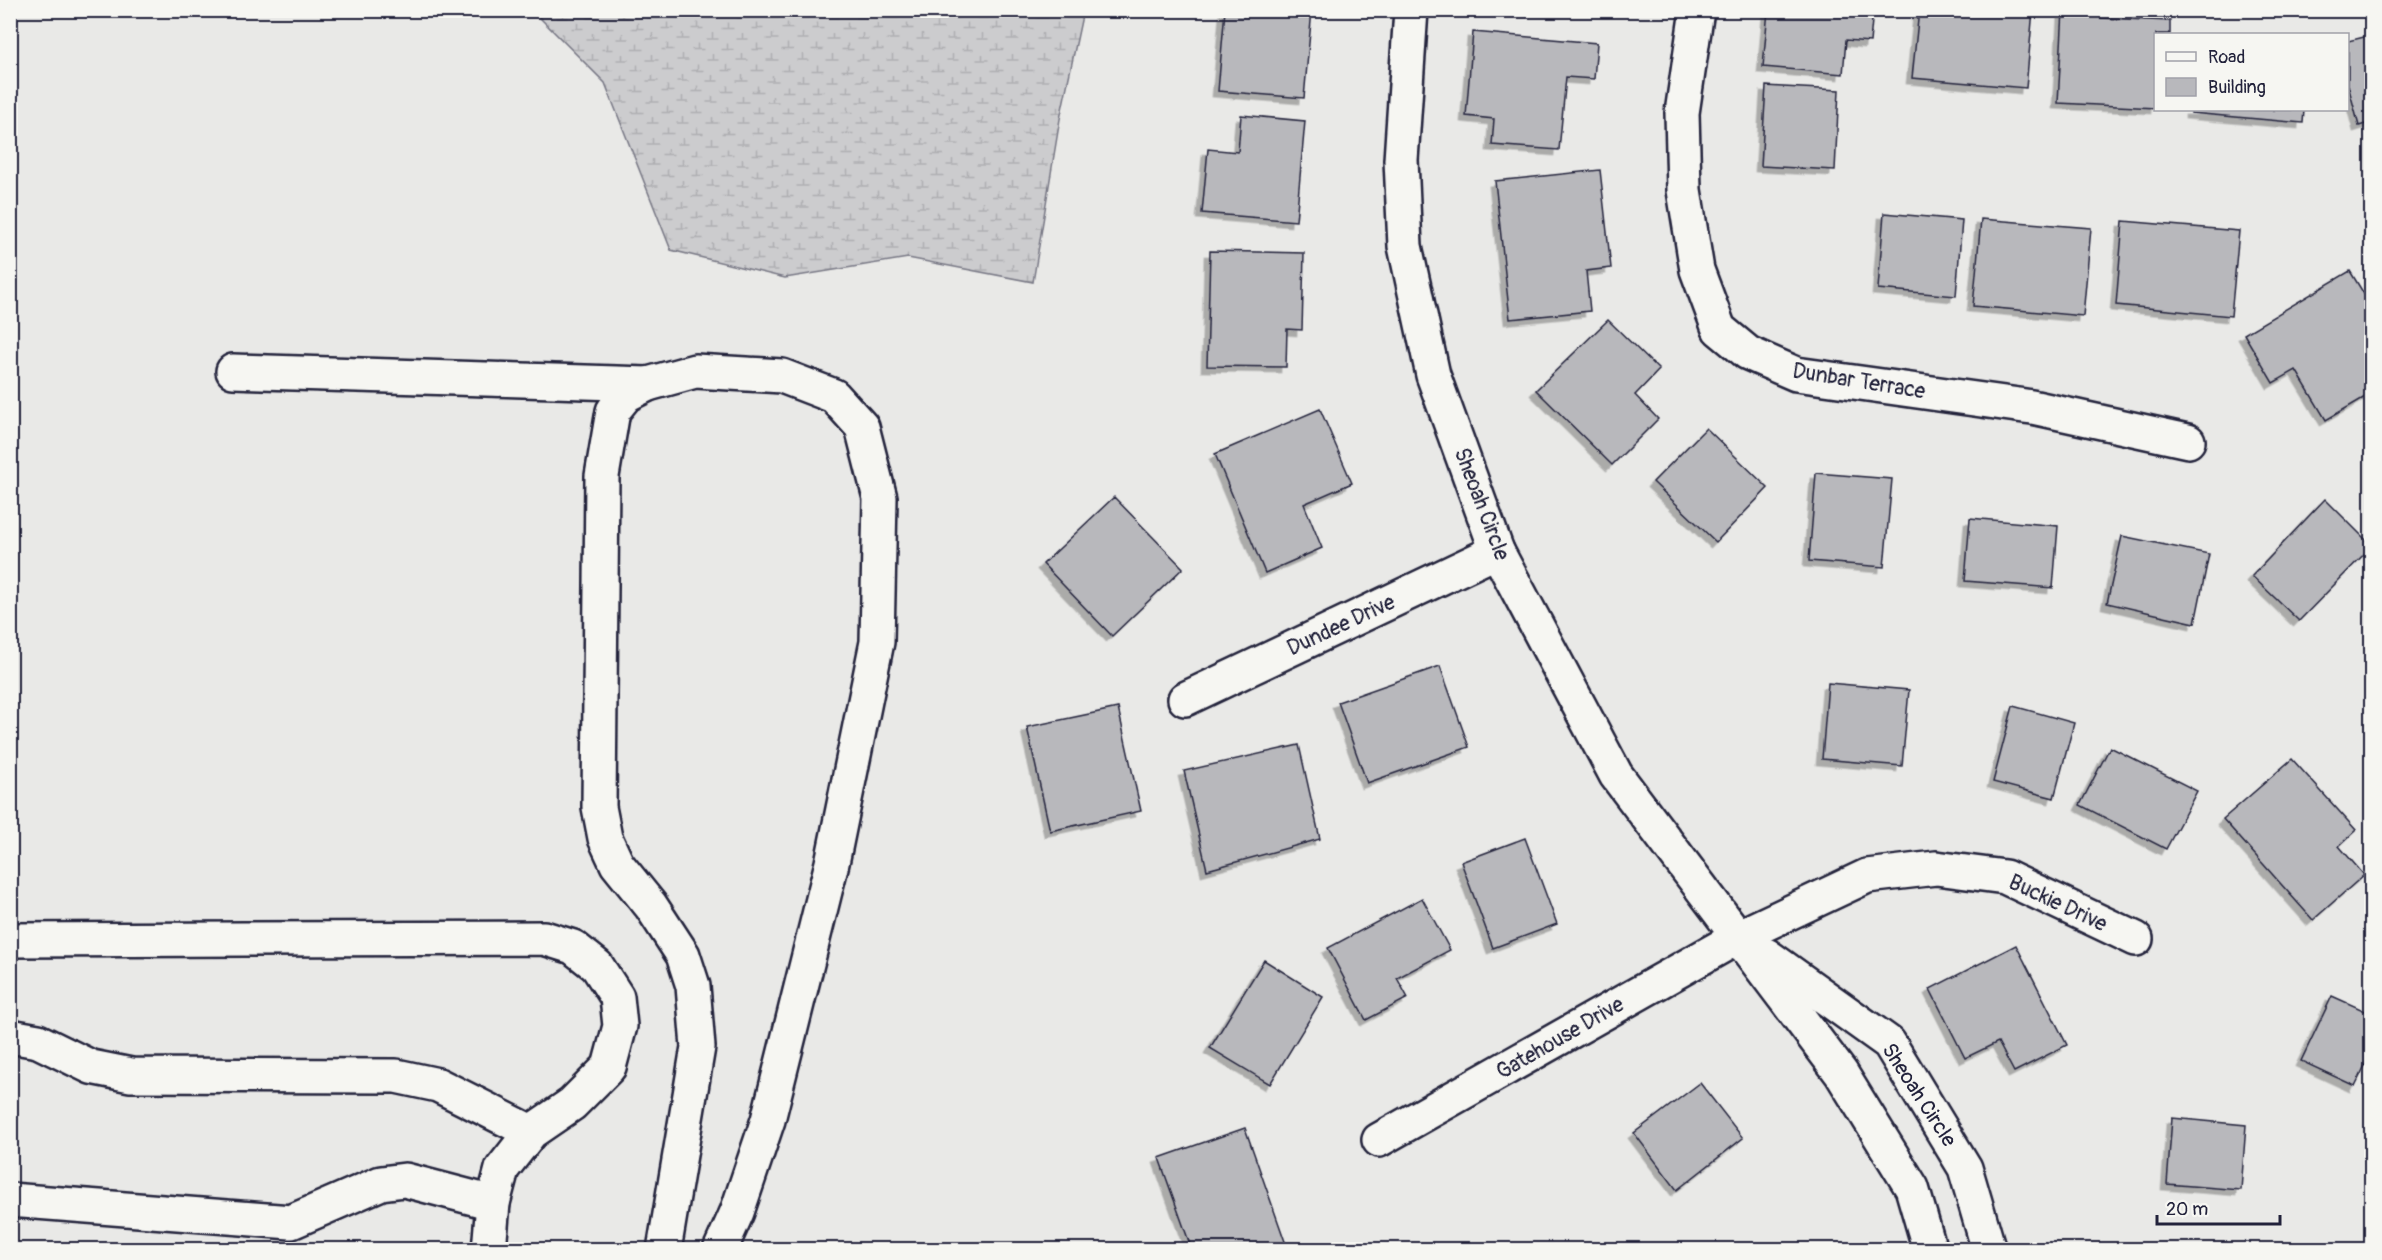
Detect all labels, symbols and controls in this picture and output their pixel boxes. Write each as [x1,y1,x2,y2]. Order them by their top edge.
legend [2154,33,2349,111]
text: Road [2208,46,2245,69]
text: Building [2208,76,2266,99]
street label: Dunbar Terrace [1791,357,1928,405]
street label: Sheoah Circle [1448,444,1516,565]
street label: Dundee Drive [1283,588,1400,662]
street label: Buckie Drive [2005,869,2112,938]
street label: Gatehouse Drive [1491,990,1629,1085]
street label: Sheoah Circle [1876,1038,1963,1152]
scale bar [2157,1188,2280,1226]
text: 20 m [2166,1198,2208,1221]

